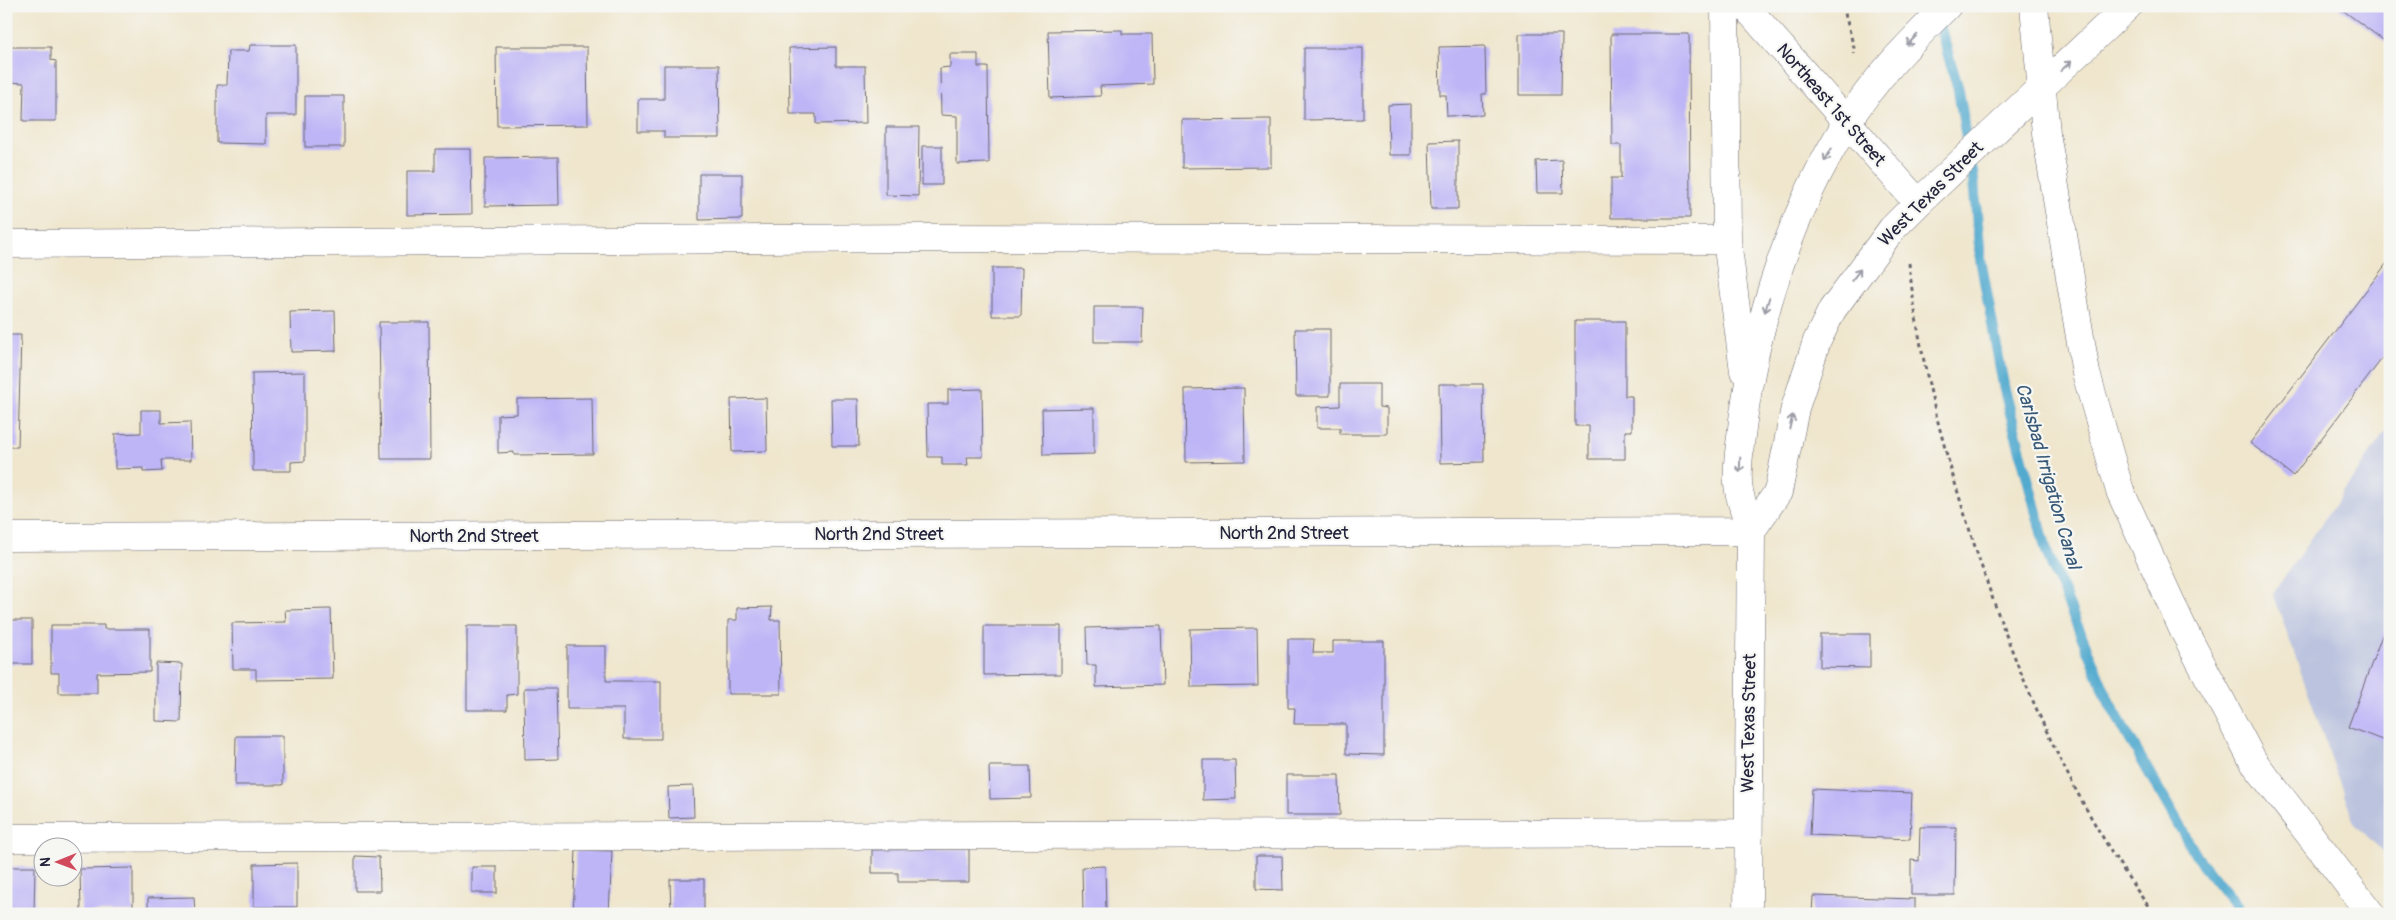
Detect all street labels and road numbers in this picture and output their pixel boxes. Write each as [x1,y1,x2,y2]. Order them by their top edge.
street label: Northeast 1st Street [1771,39,1891,172]
street label: West Texas Street [1874,136,1989,251]
street label: North 2nd Street [1219,522,1350,545]
street label: North 2nd Street [814,523,945,546]
street label: North 2nd Street [409,525,540,548]
street label: West Texas Street [1736,652,1762,793]

